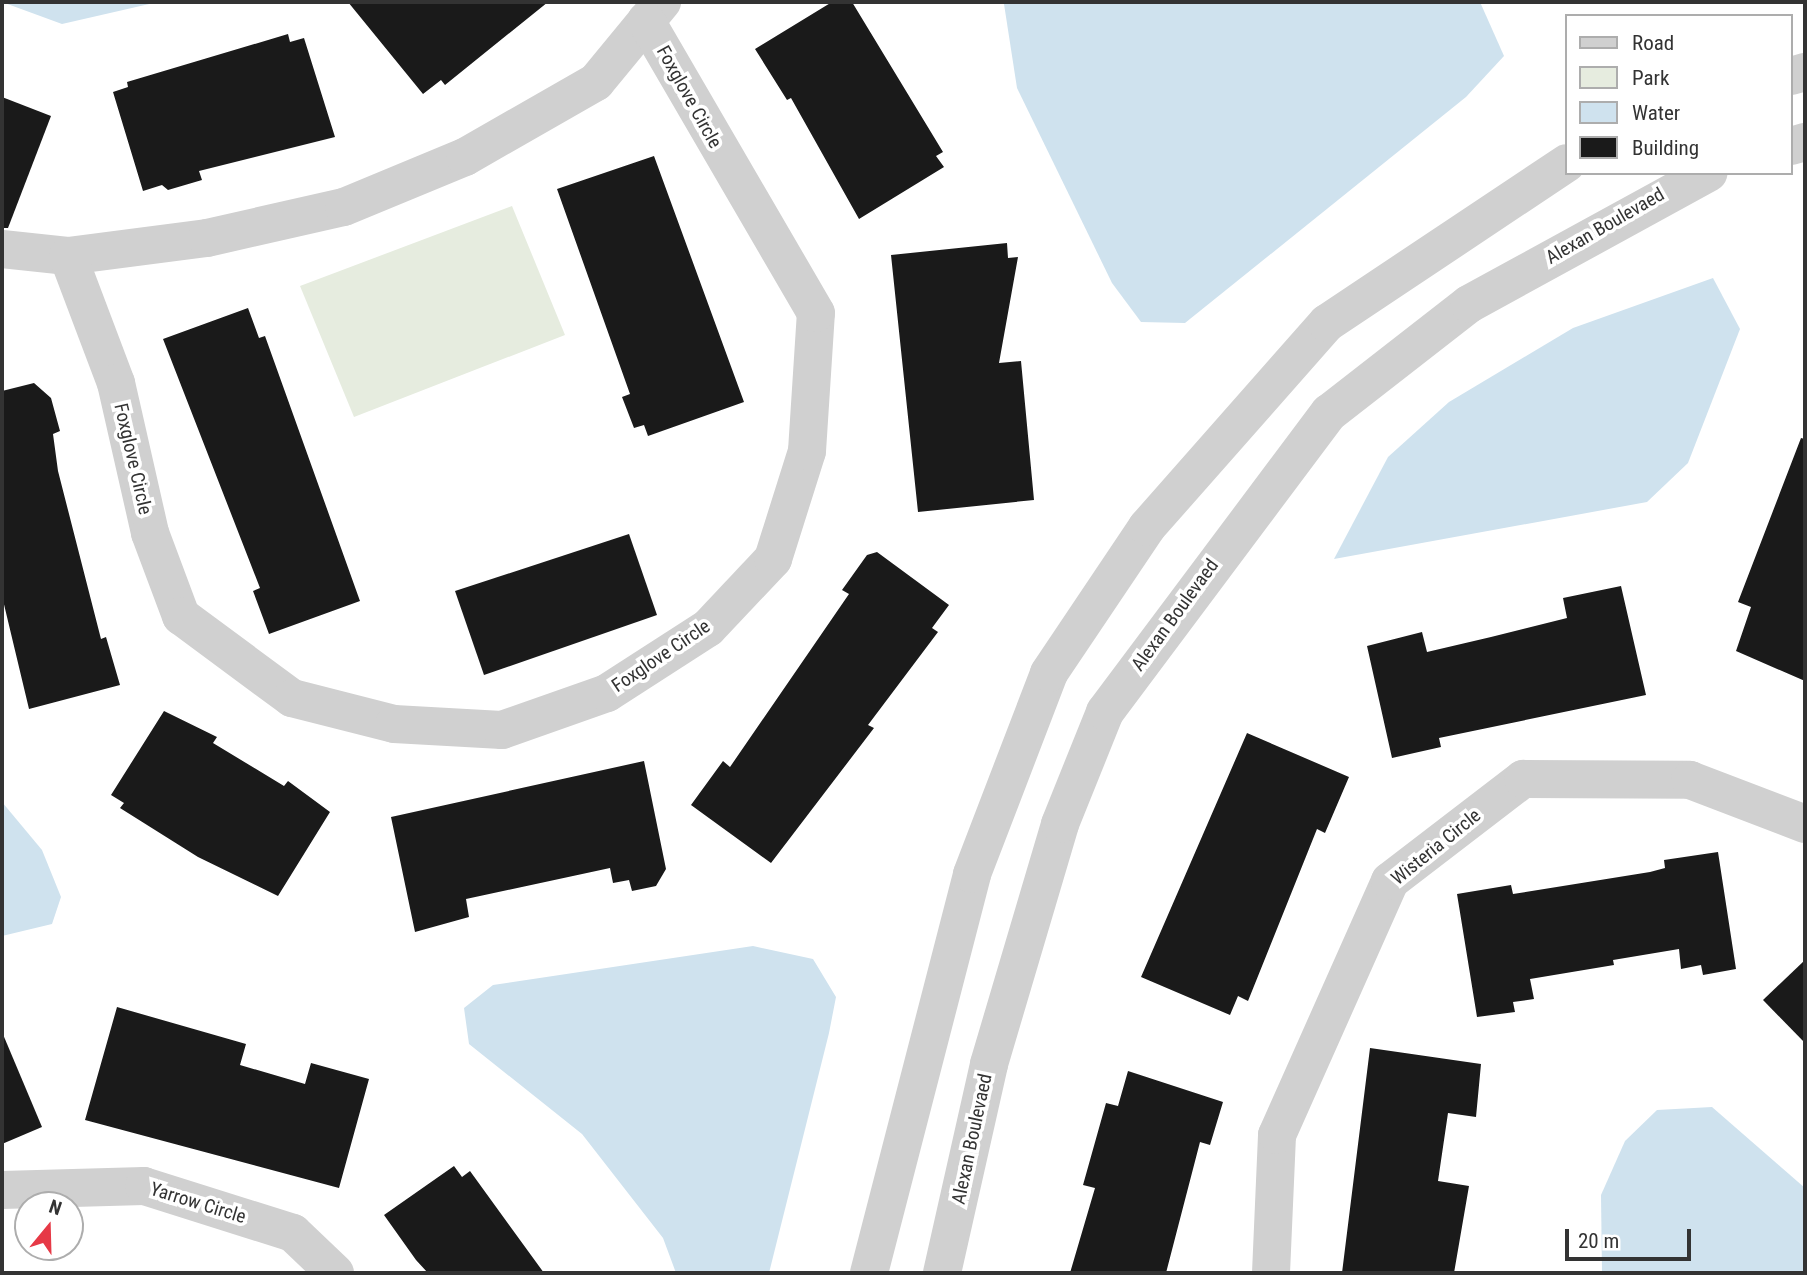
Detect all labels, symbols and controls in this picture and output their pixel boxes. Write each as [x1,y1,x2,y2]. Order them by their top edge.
legend [1566,14,1793,175]
text: Road [1632,31,1674,55]
street label: Foxglove Circle [651,42,727,152]
text: Park [1632,66,1669,90]
text: Water [1632,101,1680,125]
text: Building [1632,136,1699,160]
street label: Alexan Boulevaed [1542,183,1668,269]
street label: Foxglove Circle [109,401,157,517]
street label: Alexan Boulevaed [1127,555,1223,675]
street label: Foxglove Circle [608,615,714,697]
street label: Wisteria Circle [1387,804,1485,890]
street label: Alexan Boulevaed [947,1072,997,1206]
street label: Yarrow Circle [147,1178,249,1228]
north arrow [14,1191,84,1261]
text: N [46,1195,65,1220]
scale bar [1569,1216,1695,1260]
text: 20 m [1578,1229,1619,1253]

